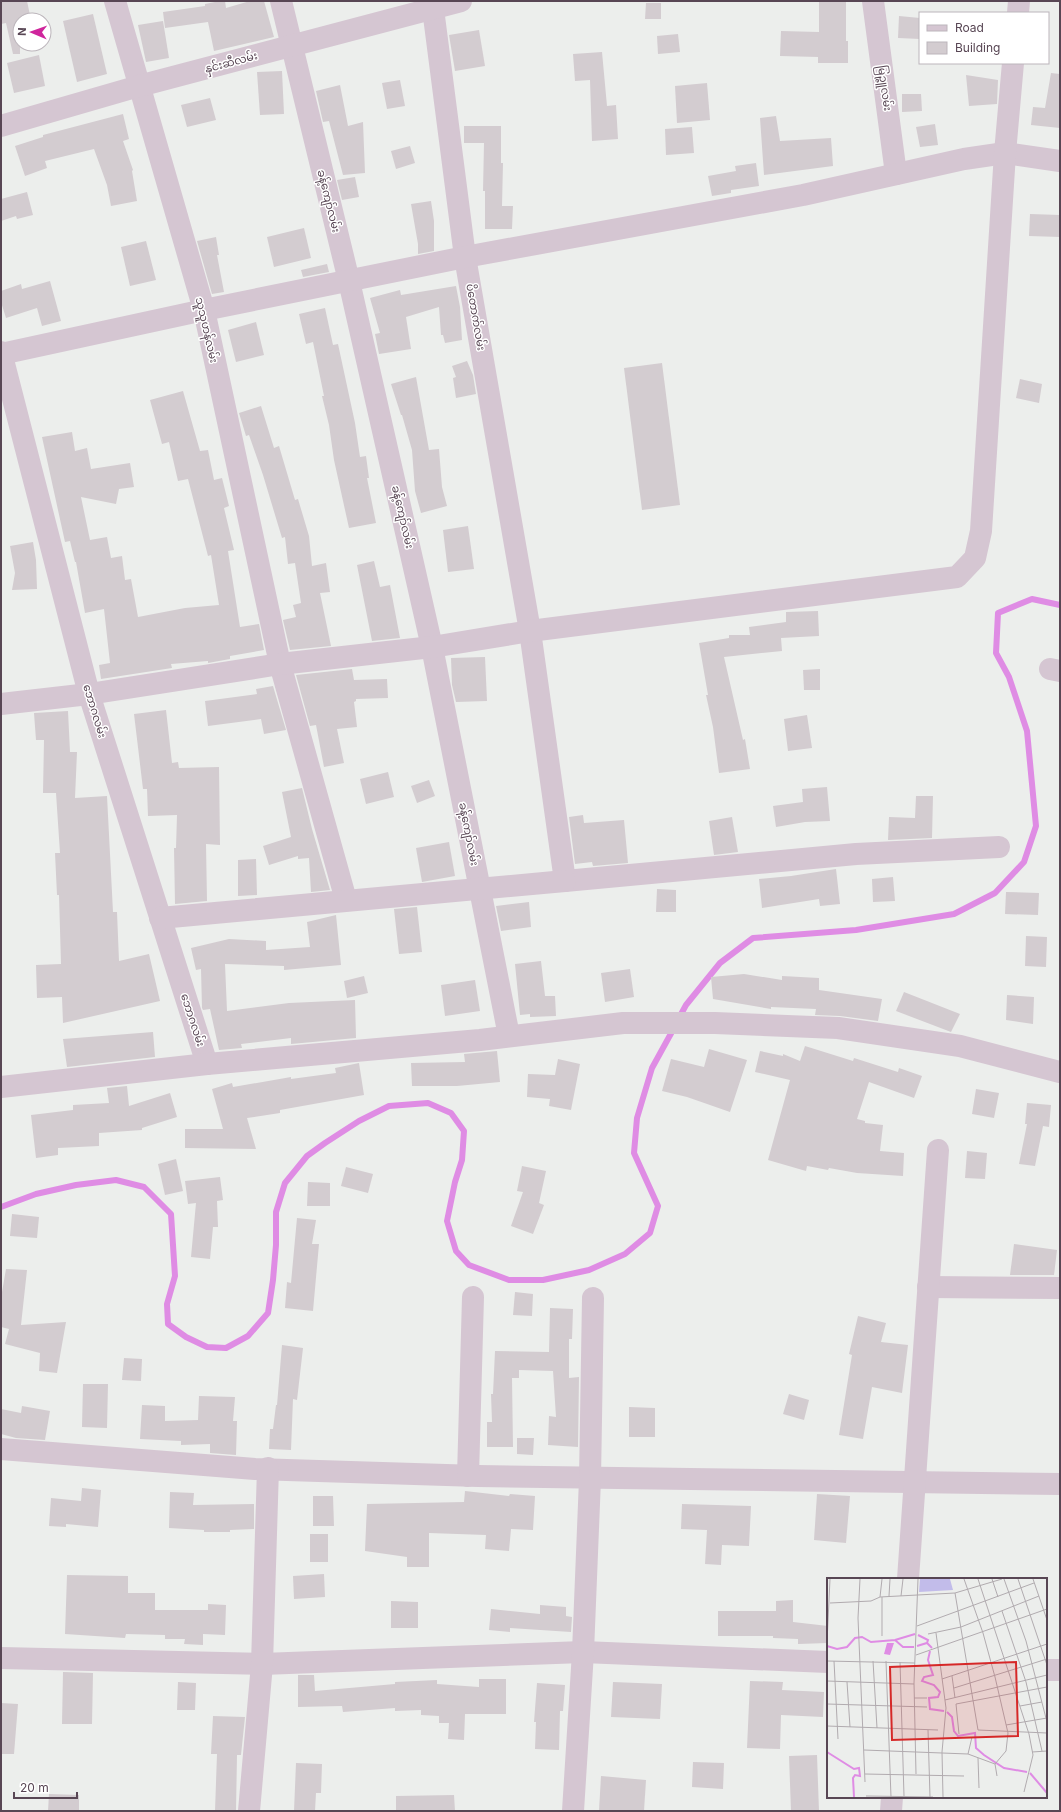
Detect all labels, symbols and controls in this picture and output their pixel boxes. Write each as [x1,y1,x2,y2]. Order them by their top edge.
north arrow [12,12,52,52]
legend [919,12,1049,64]
text: Road [955,20,984,35]
text: N [15,27,29,36]
text: Building [955,40,1000,55]
street label: နှင်းဆီလမ်း [203,48,260,78]
street label: မြဉ္ဇူလမ်း [873,64,895,112]
street label: ခန့်ကျော်လမ်း [312,168,344,235]
street label: ပိတောက်လမ်း [463,282,489,352]
street label: သူသူဟန်လမ်း [191,296,221,365]
street label: ခန့်ကျော်လမ်း [387,484,417,551]
street label: ဘောဂလမ်း [80,683,110,740]
street label: ခန့်ကျော်လမ်း [454,801,482,867]
street label: ဘောဂလမ်း [178,992,208,1049]
inset map [827,1578,1047,1798]
scale bar [14,1774,77,1800]
text: 20 m [20,1780,49,1795]

